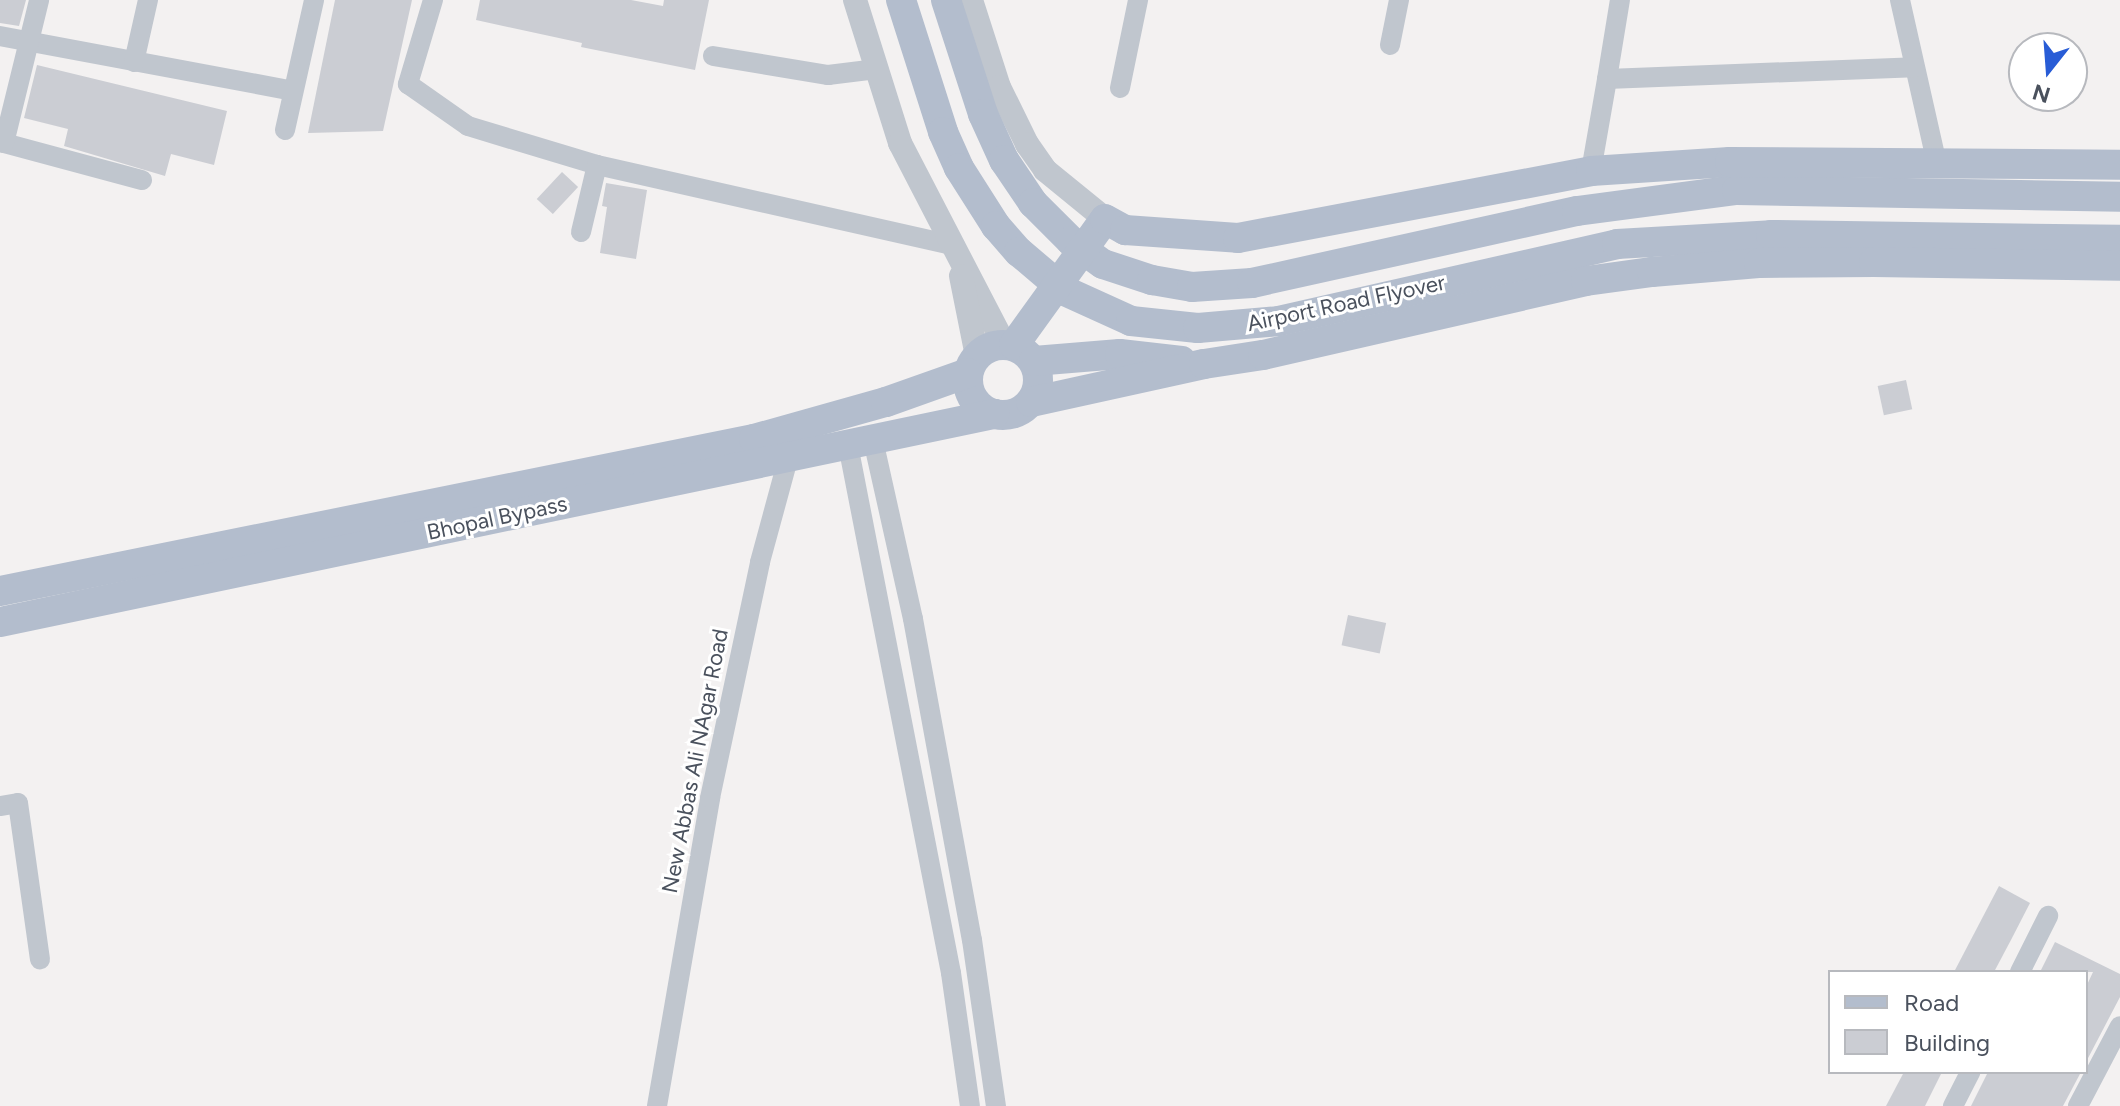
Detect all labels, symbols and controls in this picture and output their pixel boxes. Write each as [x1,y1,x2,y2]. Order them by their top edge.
north arrow [2008,32,2088,112]
text: N [2029,78,2054,109]
street label: Airport Road Flyover [1245,269,1447,337]
street label: Bhopal Bypass [424,490,570,546]
street label: New Abbas Ali NAgar Road [656,627,734,895]
legend [1828,970,2088,1074]
text: Road [1904,988,1959,1017]
text: Building [1904,1028,1990,1057]

